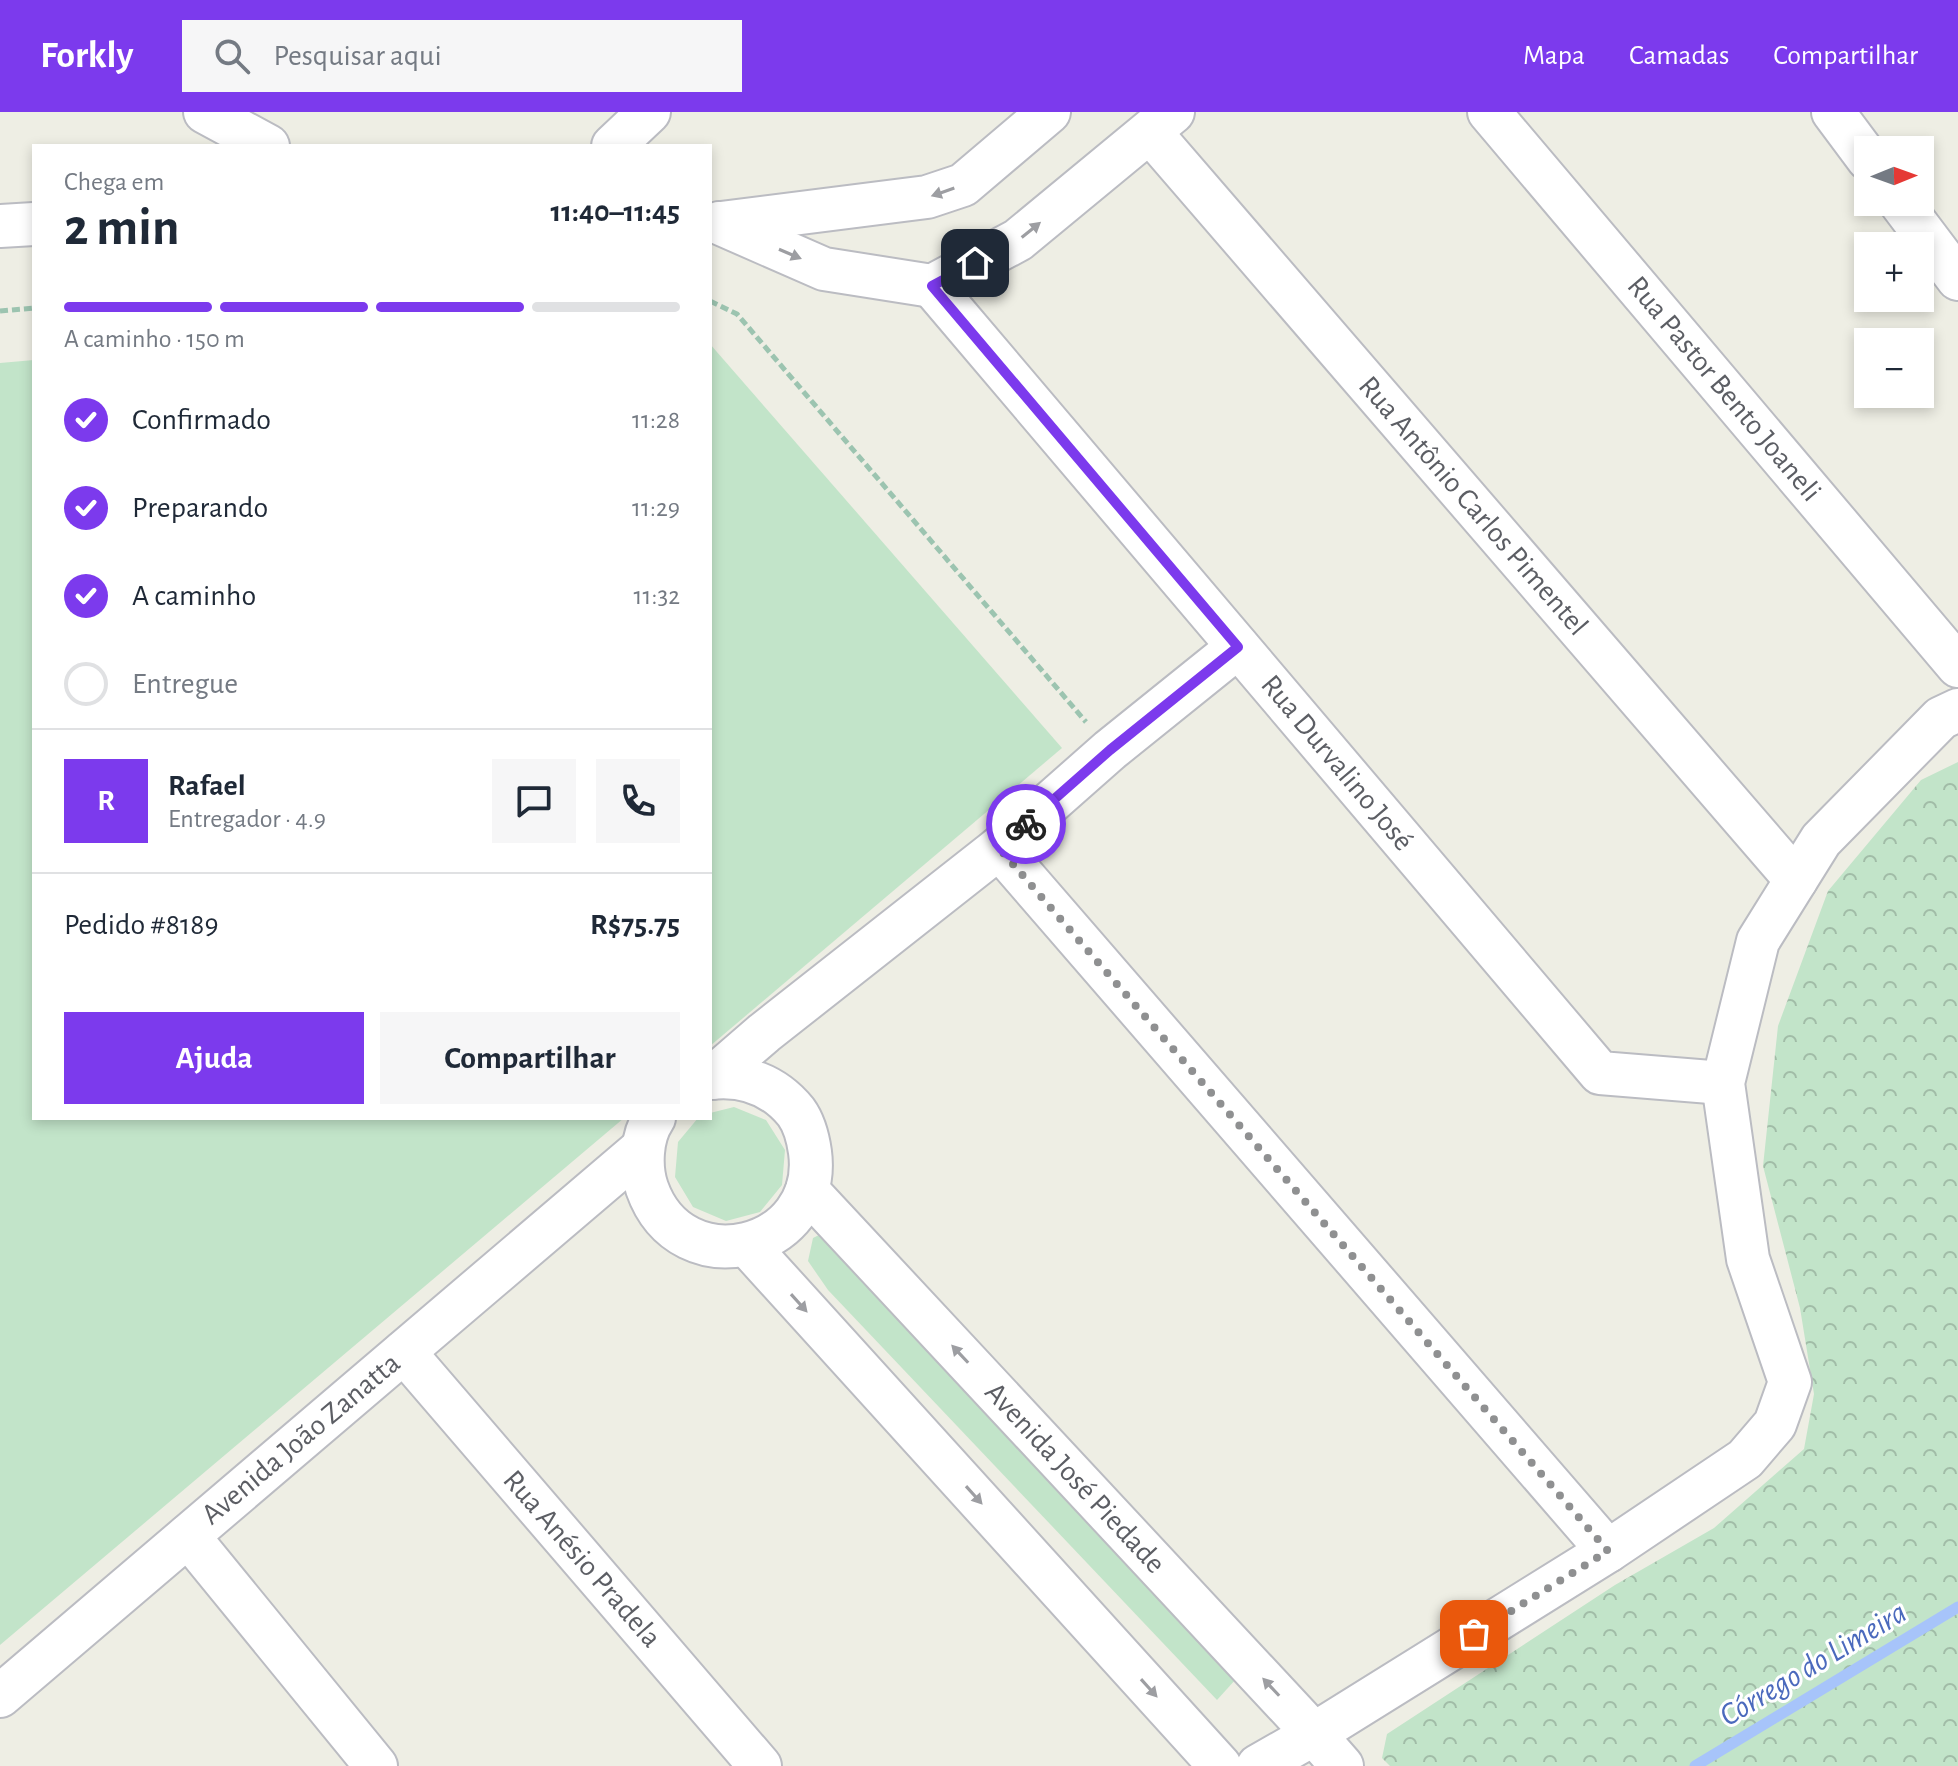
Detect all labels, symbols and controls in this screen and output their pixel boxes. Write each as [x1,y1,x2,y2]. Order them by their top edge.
search box [182,20,742,92]
icon: search [210,34,254,78]
text: Forkly [40,37,134,75]
text: Pesquisar aqui [274,41,442,71]
text: Mapa [1523,42,1585,70]
text: Camadas [1629,42,1729,70]
text: Compartilhar [1773,42,1918,70]
north arrow [1854,136,1934,216]
map controls [1854,136,1934,408]
text: Chega em [64,169,164,195]
one-way arrow [931,186,955,198]
text: 11:40–11:45 [550,197,680,227]
text: 2 min [64,202,179,254]
one-way arrow [1021,222,1041,239]
pin [941,229,1009,297]
button: + [1854,232,1934,312]
icon: home [953,241,997,285]
one-way arrow [779,248,802,261]
street label: Rua Pastor Bento Joaneli [1622,271,1826,507]
text: A caminho · 150 m [64,326,245,352]
button: − [1854,328,1934,408]
street label: Rua Antônio Carlos Pimentel [1353,371,1593,641]
icon: check [64,398,108,442]
text: Confirmado [132,405,271,435]
text: 11:28 [632,407,680,433]
icon: check [64,486,108,530]
text: Preparando [132,493,268,523]
text: 11:29 [632,495,680,521]
icon: check [64,574,108,618]
text: A caminho [132,581,256,611]
text: 11:32 [634,583,680,609]
text: Entregue [132,669,238,699]
street label: Rua Durvalino José [1255,670,1419,856]
button: chat [492,759,576,843]
button: phone [596,759,680,843]
text: Rafael [168,771,246,801]
courier [986,784,1066,864]
text: R [97,786,115,816]
icon: bike [1004,802,1048,846]
text: Entregador · 4.9 [168,806,326,832]
text: Pedido #8189 [64,910,219,940]
text: R$75.75 [590,910,680,940]
button: Ajuda [64,1012,364,1104]
button: Compartilhar [380,1012,680,1104]
one-way arrow [790,1293,808,1312]
one-way arrow [951,1345,969,1364]
street label: Avenida João Zanatta [196,1348,406,1530]
street label: Avenida José Piedade [979,1377,1171,1579]
street label: Rua Anésio Pradela [497,1465,667,1653]
one-way arrow [965,1486,983,1505]
water label: Córrego do Limeira [1714,1596,1912,1732]
pin [1440,1600,1508,1668]
icon: bag [1452,1612,1496,1656]
one-way arrow [1140,1677,1157,1697]
one-way arrow [1262,1678,1280,1697]

